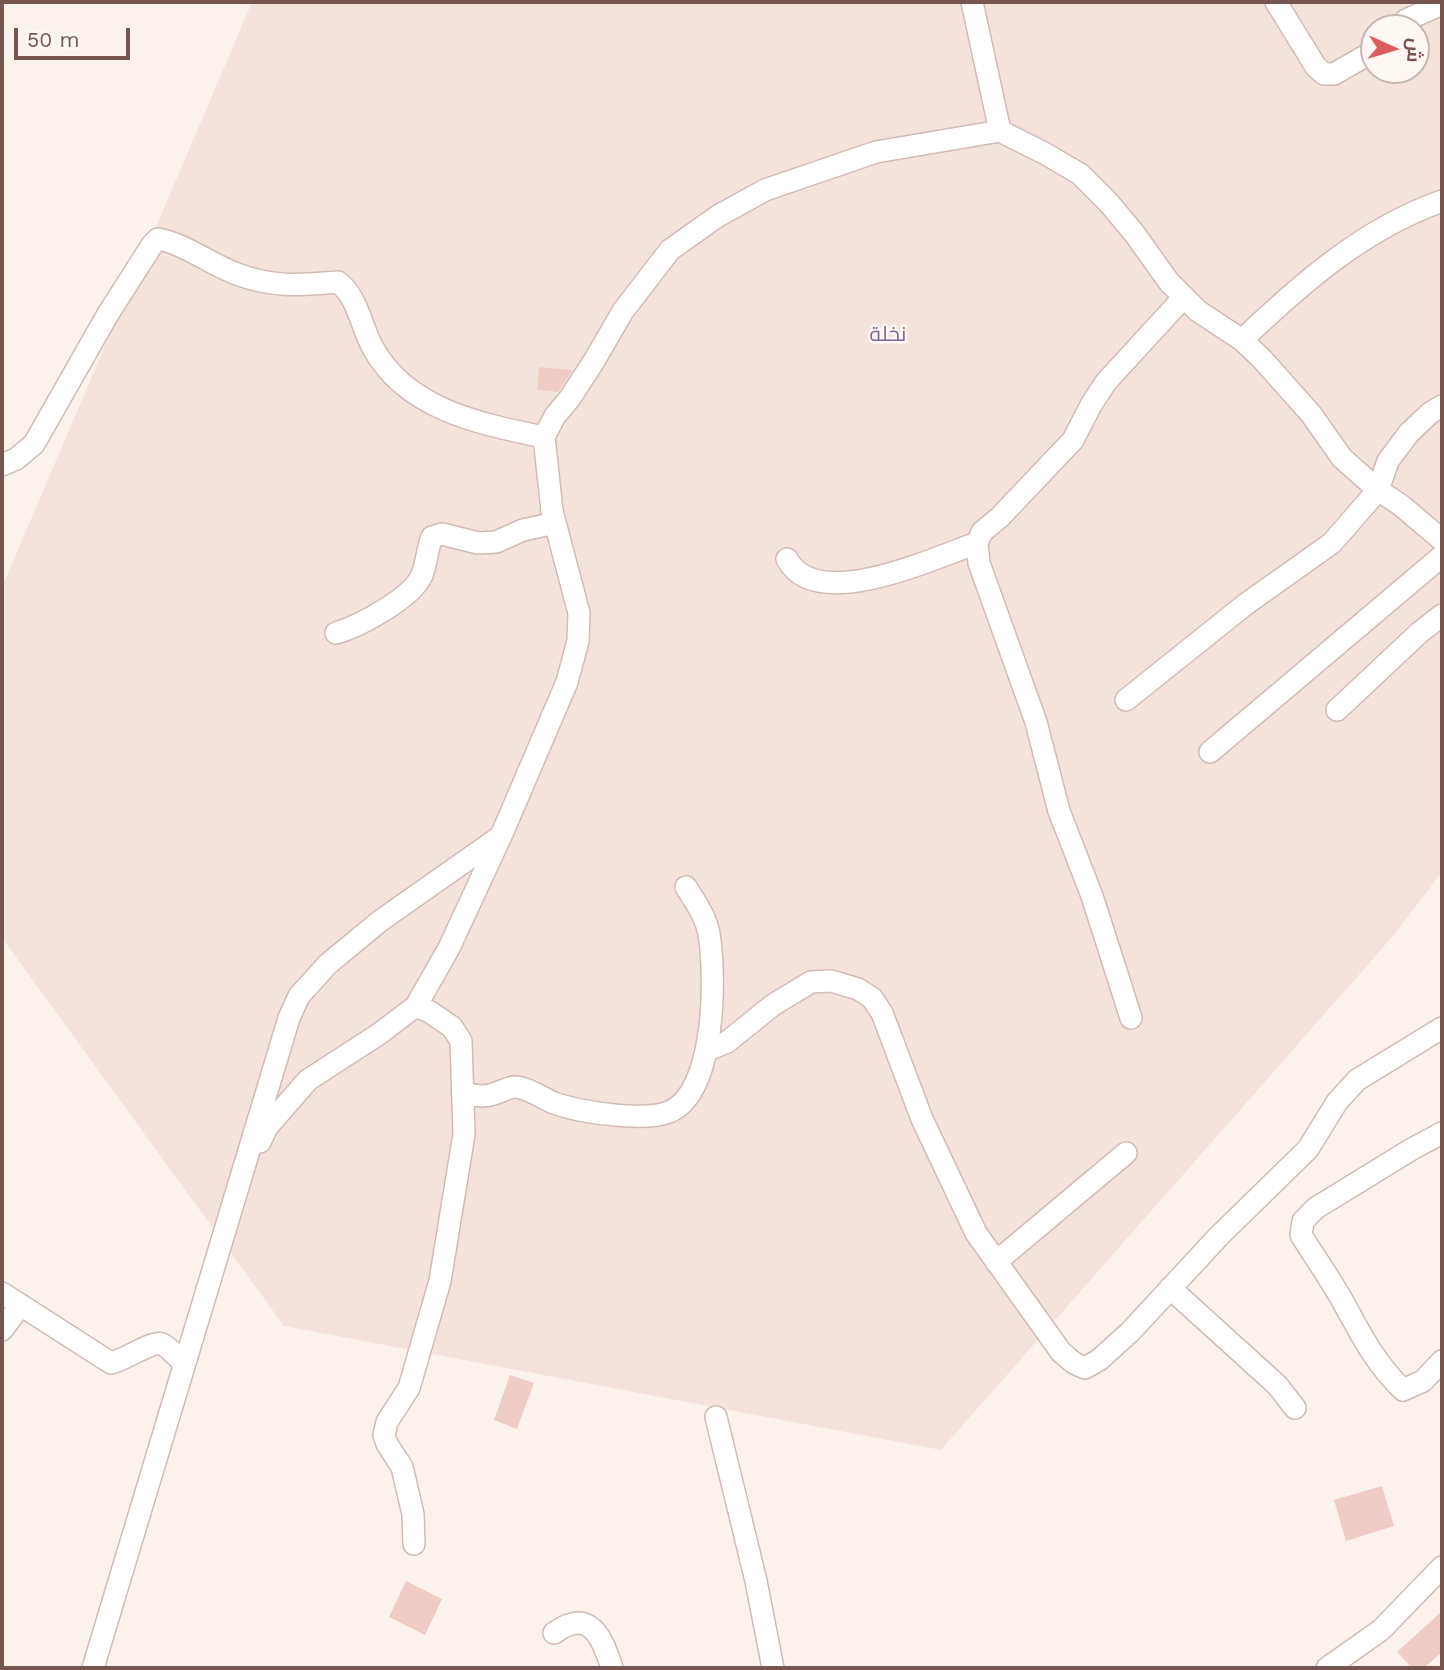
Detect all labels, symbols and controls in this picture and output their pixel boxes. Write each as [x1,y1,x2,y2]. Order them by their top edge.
scale bar [18,14,133,58]
north arrow [1360,14,1430,84]
text: 50 m [27,27,79,52]
text: ش [1402,37,1427,63]
district label: نخلة [870,322,906,348]

